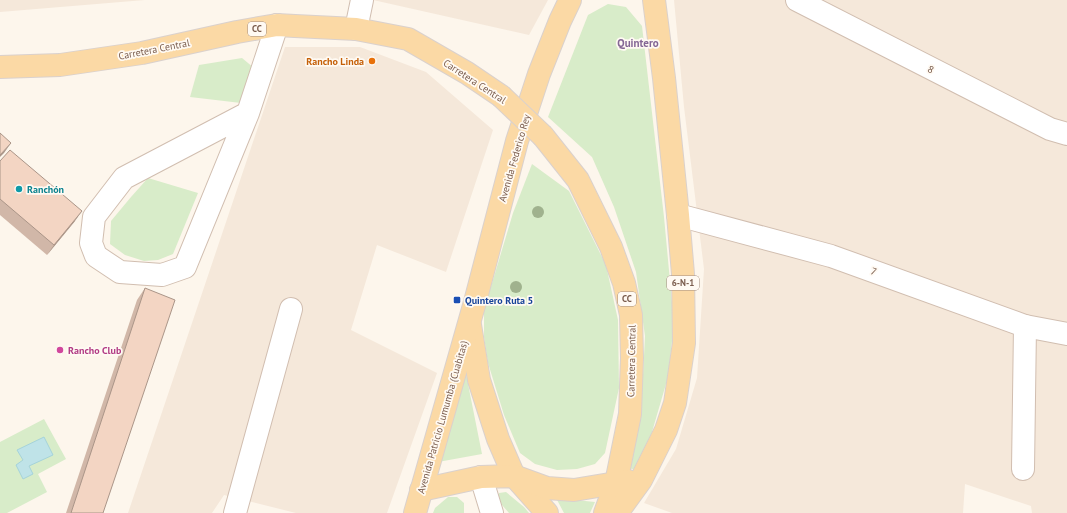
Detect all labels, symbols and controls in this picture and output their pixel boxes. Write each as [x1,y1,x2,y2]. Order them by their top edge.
road number: CC [248,22,266,36]
street label: Carretera Central [117,36,191,63]
district label: Quintero [617,36,659,50]
place label: Rancho Linda [306,55,364,68]
marker: Rancho Linda [367,56,377,66]
street label: Carretera Central [441,56,509,107]
street label: 8 [925,62,936,76]
street label: Avenida Federico Rey [496,113,533,203]
place label: Ranchón [27,183,64,196]
marker: Ranchón [14,184,24,194]
street label: 7 [869,264,879,279]
road number: 6-N-1 [667,276,699,290]
road number: CC [618,292,636,306]
place label: Quintero Ruta 5 [465,294,533,307]
marker: Quintero Ruta 5 [452,295,462,305]
street label: Carretera Central [624,325,639,397]
street label: Avenida Patricio Lumumba (Cuabitas) [414,339,471,495]
place label: Rancho Club [68,344,122,357]
marker: Rancho Club [55,345,65,355]

